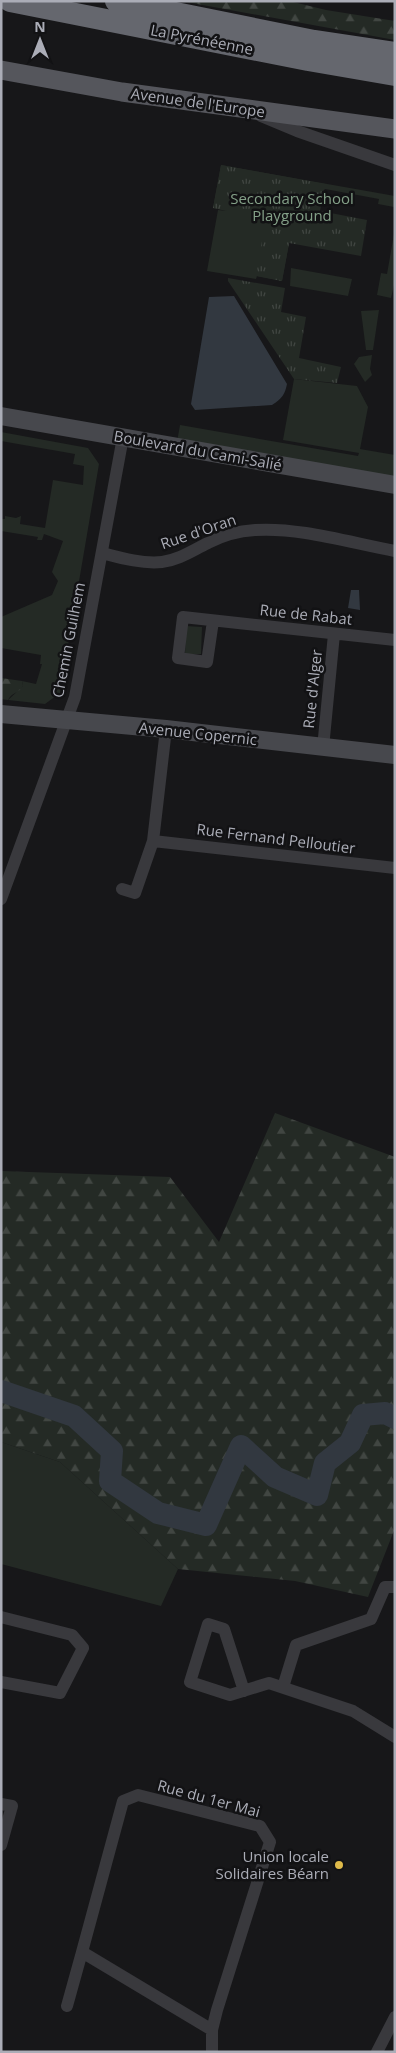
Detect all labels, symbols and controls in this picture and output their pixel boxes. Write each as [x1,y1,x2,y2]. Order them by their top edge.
north arrow [15,15,65,65]
text: N [34,17,46,36]
street label: La Pyrénéenne [149,19,255,59]
street label: Avenue de l'Europe [130,83,266,121]
park label: Secondary School Playground [230,188,354,225]
street label: Boulevard du Cami-Salié [112,425,284,475]
street label: Rue d'Oran [158,509,238,553]
street label: Chemin Guilhem [47,581,89,699]
street label: Rue de Rabat [259,599,353,629]
street label: Rue d'Alger [298,649,326,729]
street label: Avenue Copernic [138,717,258,749]
street label: Rue Fernand Pelloutier [195,818,357,858]
street label: Rue du 1er Mai [155,1775,263,1821]
place label: Union locale Solidaires Béarn [216,1846,329,1883]
marker: Union locale Solidaires Béarn [333,1859,345,1871]

